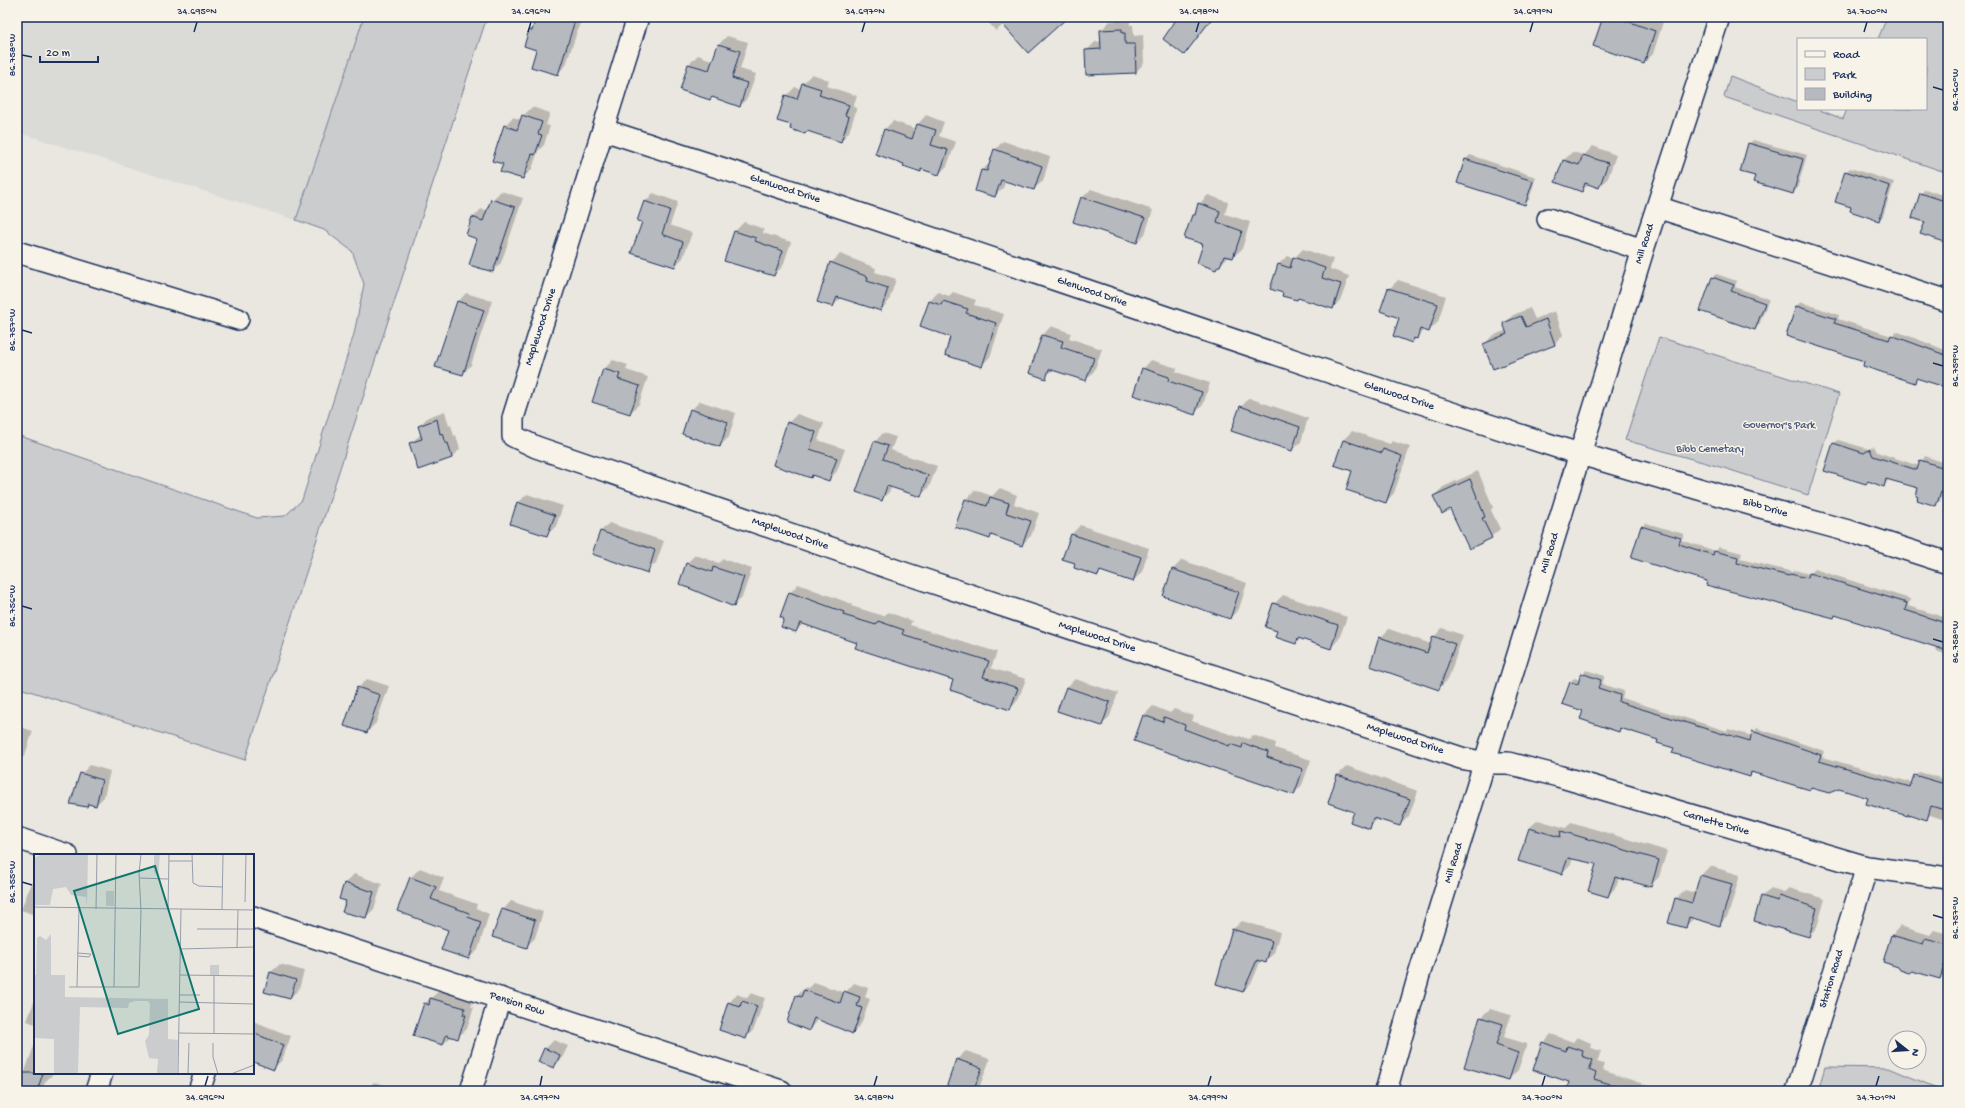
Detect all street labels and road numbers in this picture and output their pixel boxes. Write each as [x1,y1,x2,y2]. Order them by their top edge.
street label: Glenwood Drive [748,172,822,206]
street label: Mill Road [1633,221,1658,266]
street label: Glenwood Drive [1055,274,1129,310]
street label: Maplewood Drive [523,287,559,367]
street label: Glenwood Drive [1362,379,1436,413]
street label: Bibb Drive [1740,496,1789,520]
street label: Maplewood Drive [750,515,830,553]
street label: Mill Road [1538,530,1562,575]
street label: Maplewood Drive [1057,619,1137,655]
street label: Maplewood Drive [1365,721,1445,757]
street label: Carnette Drive [1682,808,1751,838]
street label: Mill Road [1442,840,1466,885]
street label: Station Road [1817,947,1847,1010]
street label: Pension Row [487,989,546,1019]

